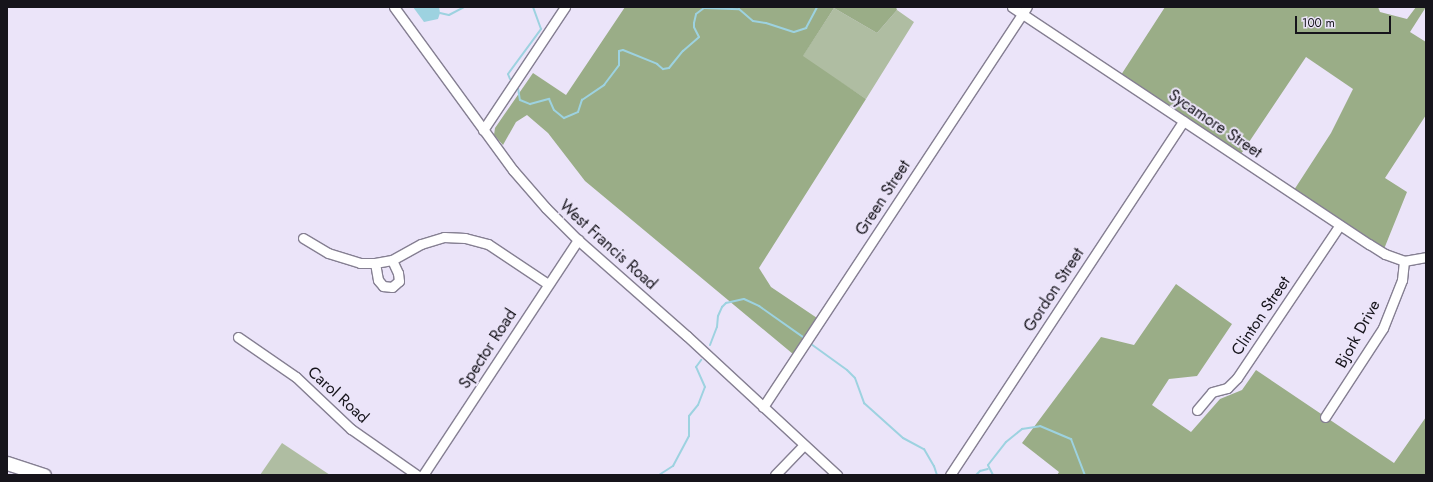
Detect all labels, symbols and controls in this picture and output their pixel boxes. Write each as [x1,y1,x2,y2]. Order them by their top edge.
scale bar [1297,8,1393,34]
text: 100 m [1302,14,1335,32]
street label: Sycamore Street [1165,86,1265,162]
street label: Green Street [852,157,914,239]
street label: West Francis Road [555,196,661,294]
street label: Gordon Street [1020,245,1088,335]
street label: Clinton Street [1228,273,1294,359]
street label: Bjork Drive [1332,297,1384,371]
street label: Spector Road [455,306,521,392]
street label: Carol Road [303,363,373,427]

